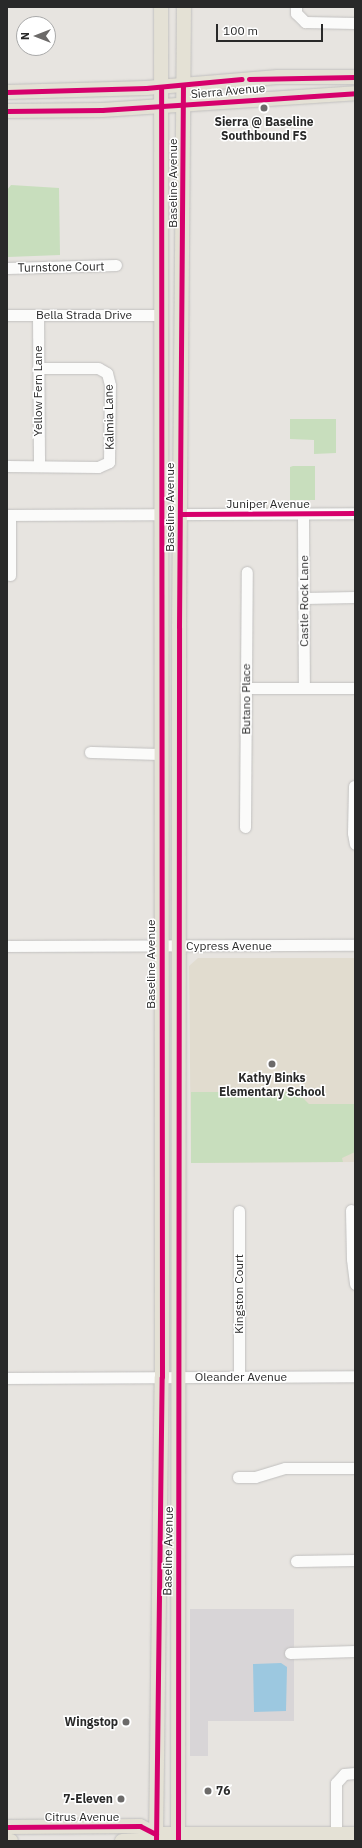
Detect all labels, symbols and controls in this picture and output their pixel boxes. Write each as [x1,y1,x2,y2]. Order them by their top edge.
north arrow [16,16,56,56]
scale bar [218,16,325,42]
text: 100 m [223,23,258,38]
text: N [18,32,32,40]
street label: Sierra Avenue [190,81,266,101]
marker: Sierra @ Baseline Southbound FS [259,103,269,113]
place label: Sierra @ Baseline Southbound FS [214,115,314,143]
street label: Baseline Avenue [166,138,180,228]
street label: Turnstone Court [17,259,105,275]
street label: Bella Strada Drive [36,308,132,322]
street label: Yellow Fern Lane [31,345,45,437]
street label: Kalmia Lane [101,384,117,450]
street label: Baseline Avenue [163,462,177,552]
street label: Juniper Avenue [226,497,310,511]
street label: Castle Rock Lane [297,555,311,647]
street label: Butano Place [239,663,253,735]
street label: Baseline Avenue [144,919,158,1009]
street label: Cypress Avenue [186,939,272,953]
marker: Kathy Binks Elementary School [267,1059,277,1069]
place label: Kathy Binks Elementary School [219,1071,325,1099]
street label: Kingston Court [232,1254,246,1334]
street label: Oleander Avenue [195,1370,287,1384]
street label: Baseline Avenue [160,1506,176,1596]
place label: Wingstop [65,1715,118,1729]
marker: Wingstop [121,1717,131,1727]
place label: 76 [216,1784,230,1798]
marker: 76 [203,1786,213,1796]
place label: 7-Eleven [63,1792,113,1806]
marker: 7-Eleven [116,1794,126,1804]
street label: Citrus Avenue [45,1810,119,1824]

